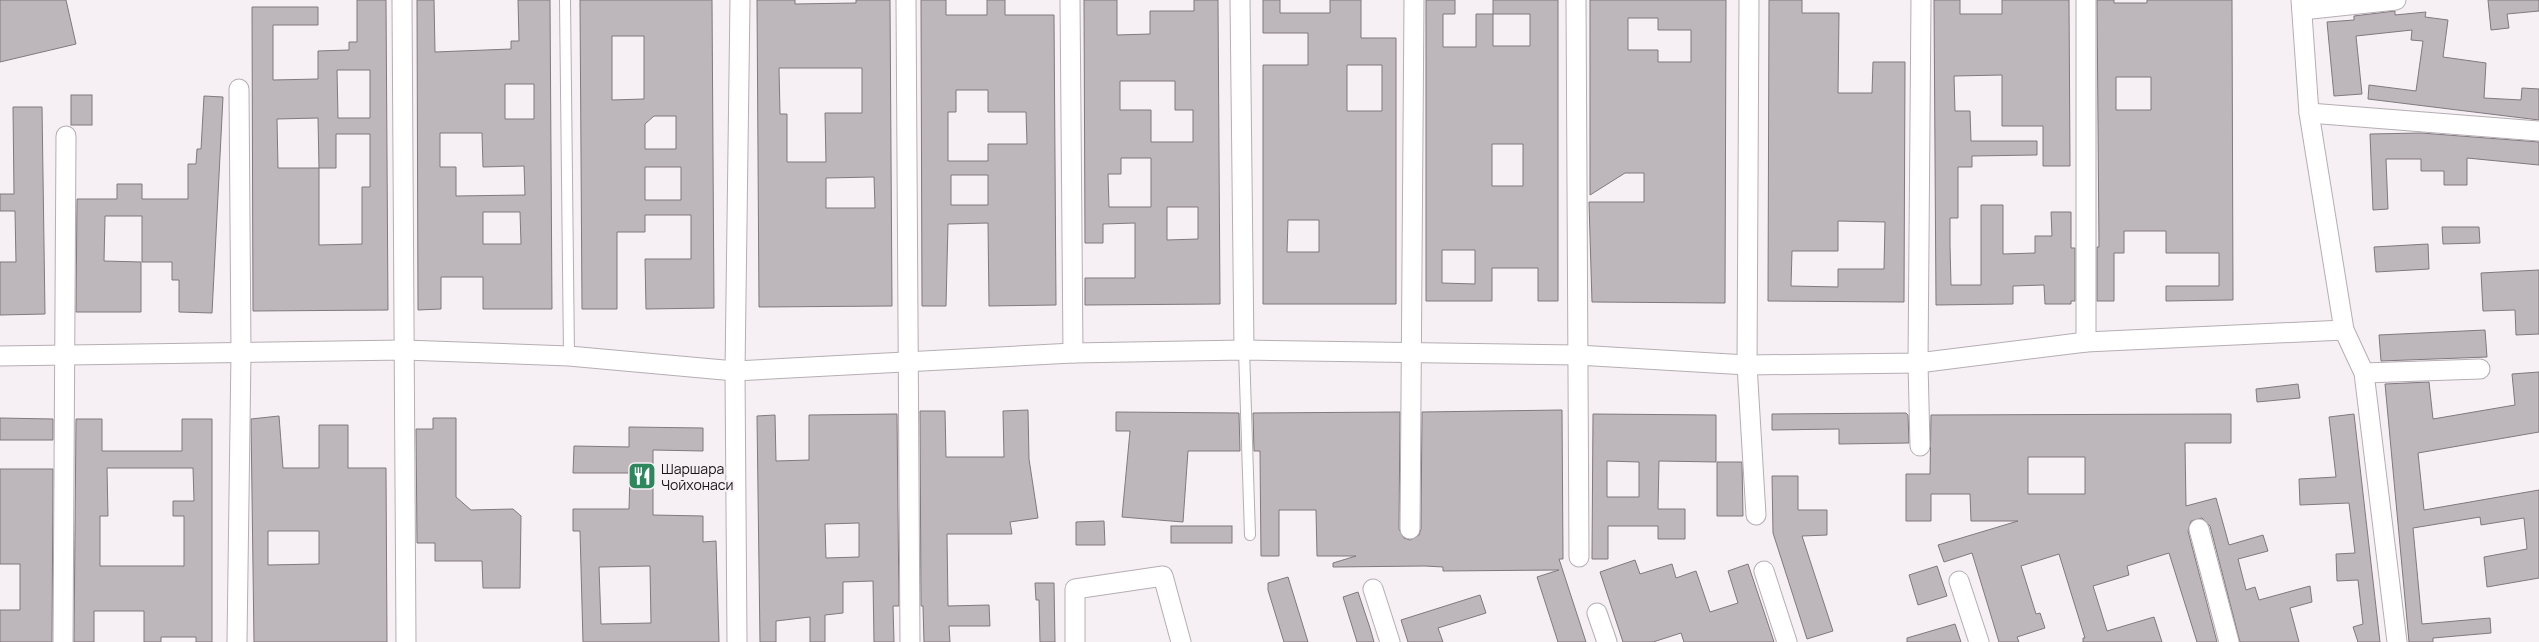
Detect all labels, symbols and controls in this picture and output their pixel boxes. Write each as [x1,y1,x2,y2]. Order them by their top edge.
place label: Шаршара Чойхонаси [661,459,733,494]
restaurant icon: Шаршара Чойхонаси [627,461,657,491]

